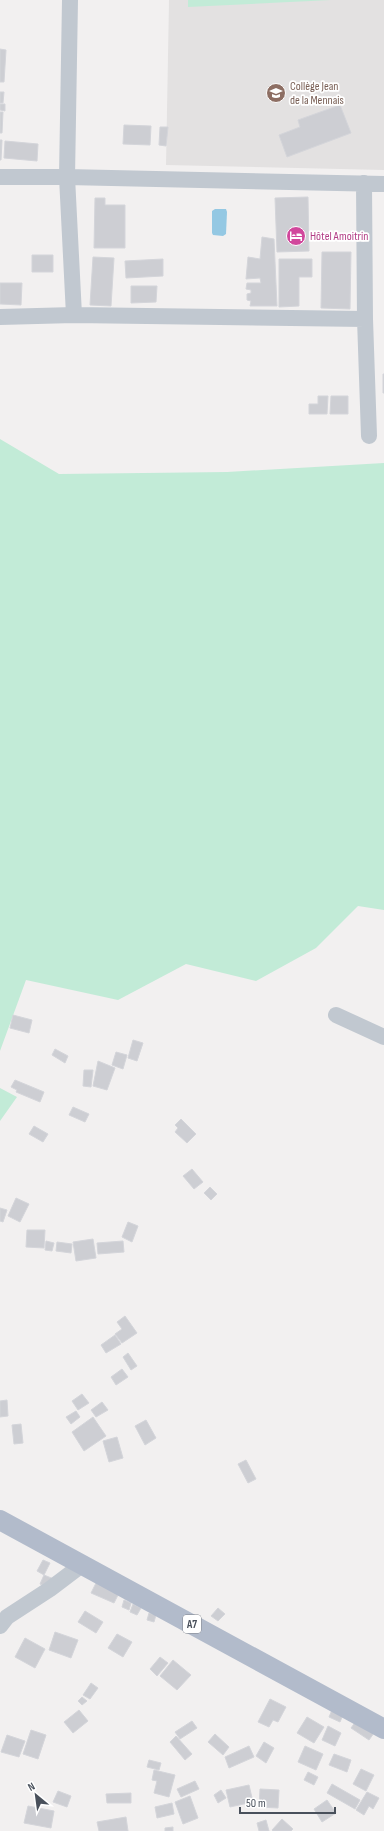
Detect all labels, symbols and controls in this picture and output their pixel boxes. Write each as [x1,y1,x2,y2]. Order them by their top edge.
place label: Collège Jean de la Mennais [290,79,344,108]
school or university icon: Collège Jean de la Mennais [265,82,287,104]
hotel icon: Hôtel Amoitrin [285,225,307,247]
place label: Hôtel Amoitrin [310,229,368,244]
road number: A7 [183,1615,201,1633]
north arrow [16,1775,56,1815]
text: N [26,1780,37,1794]
scale bar [240,1789,335,1815]
text: 50 m [246,1796,266,1811]

